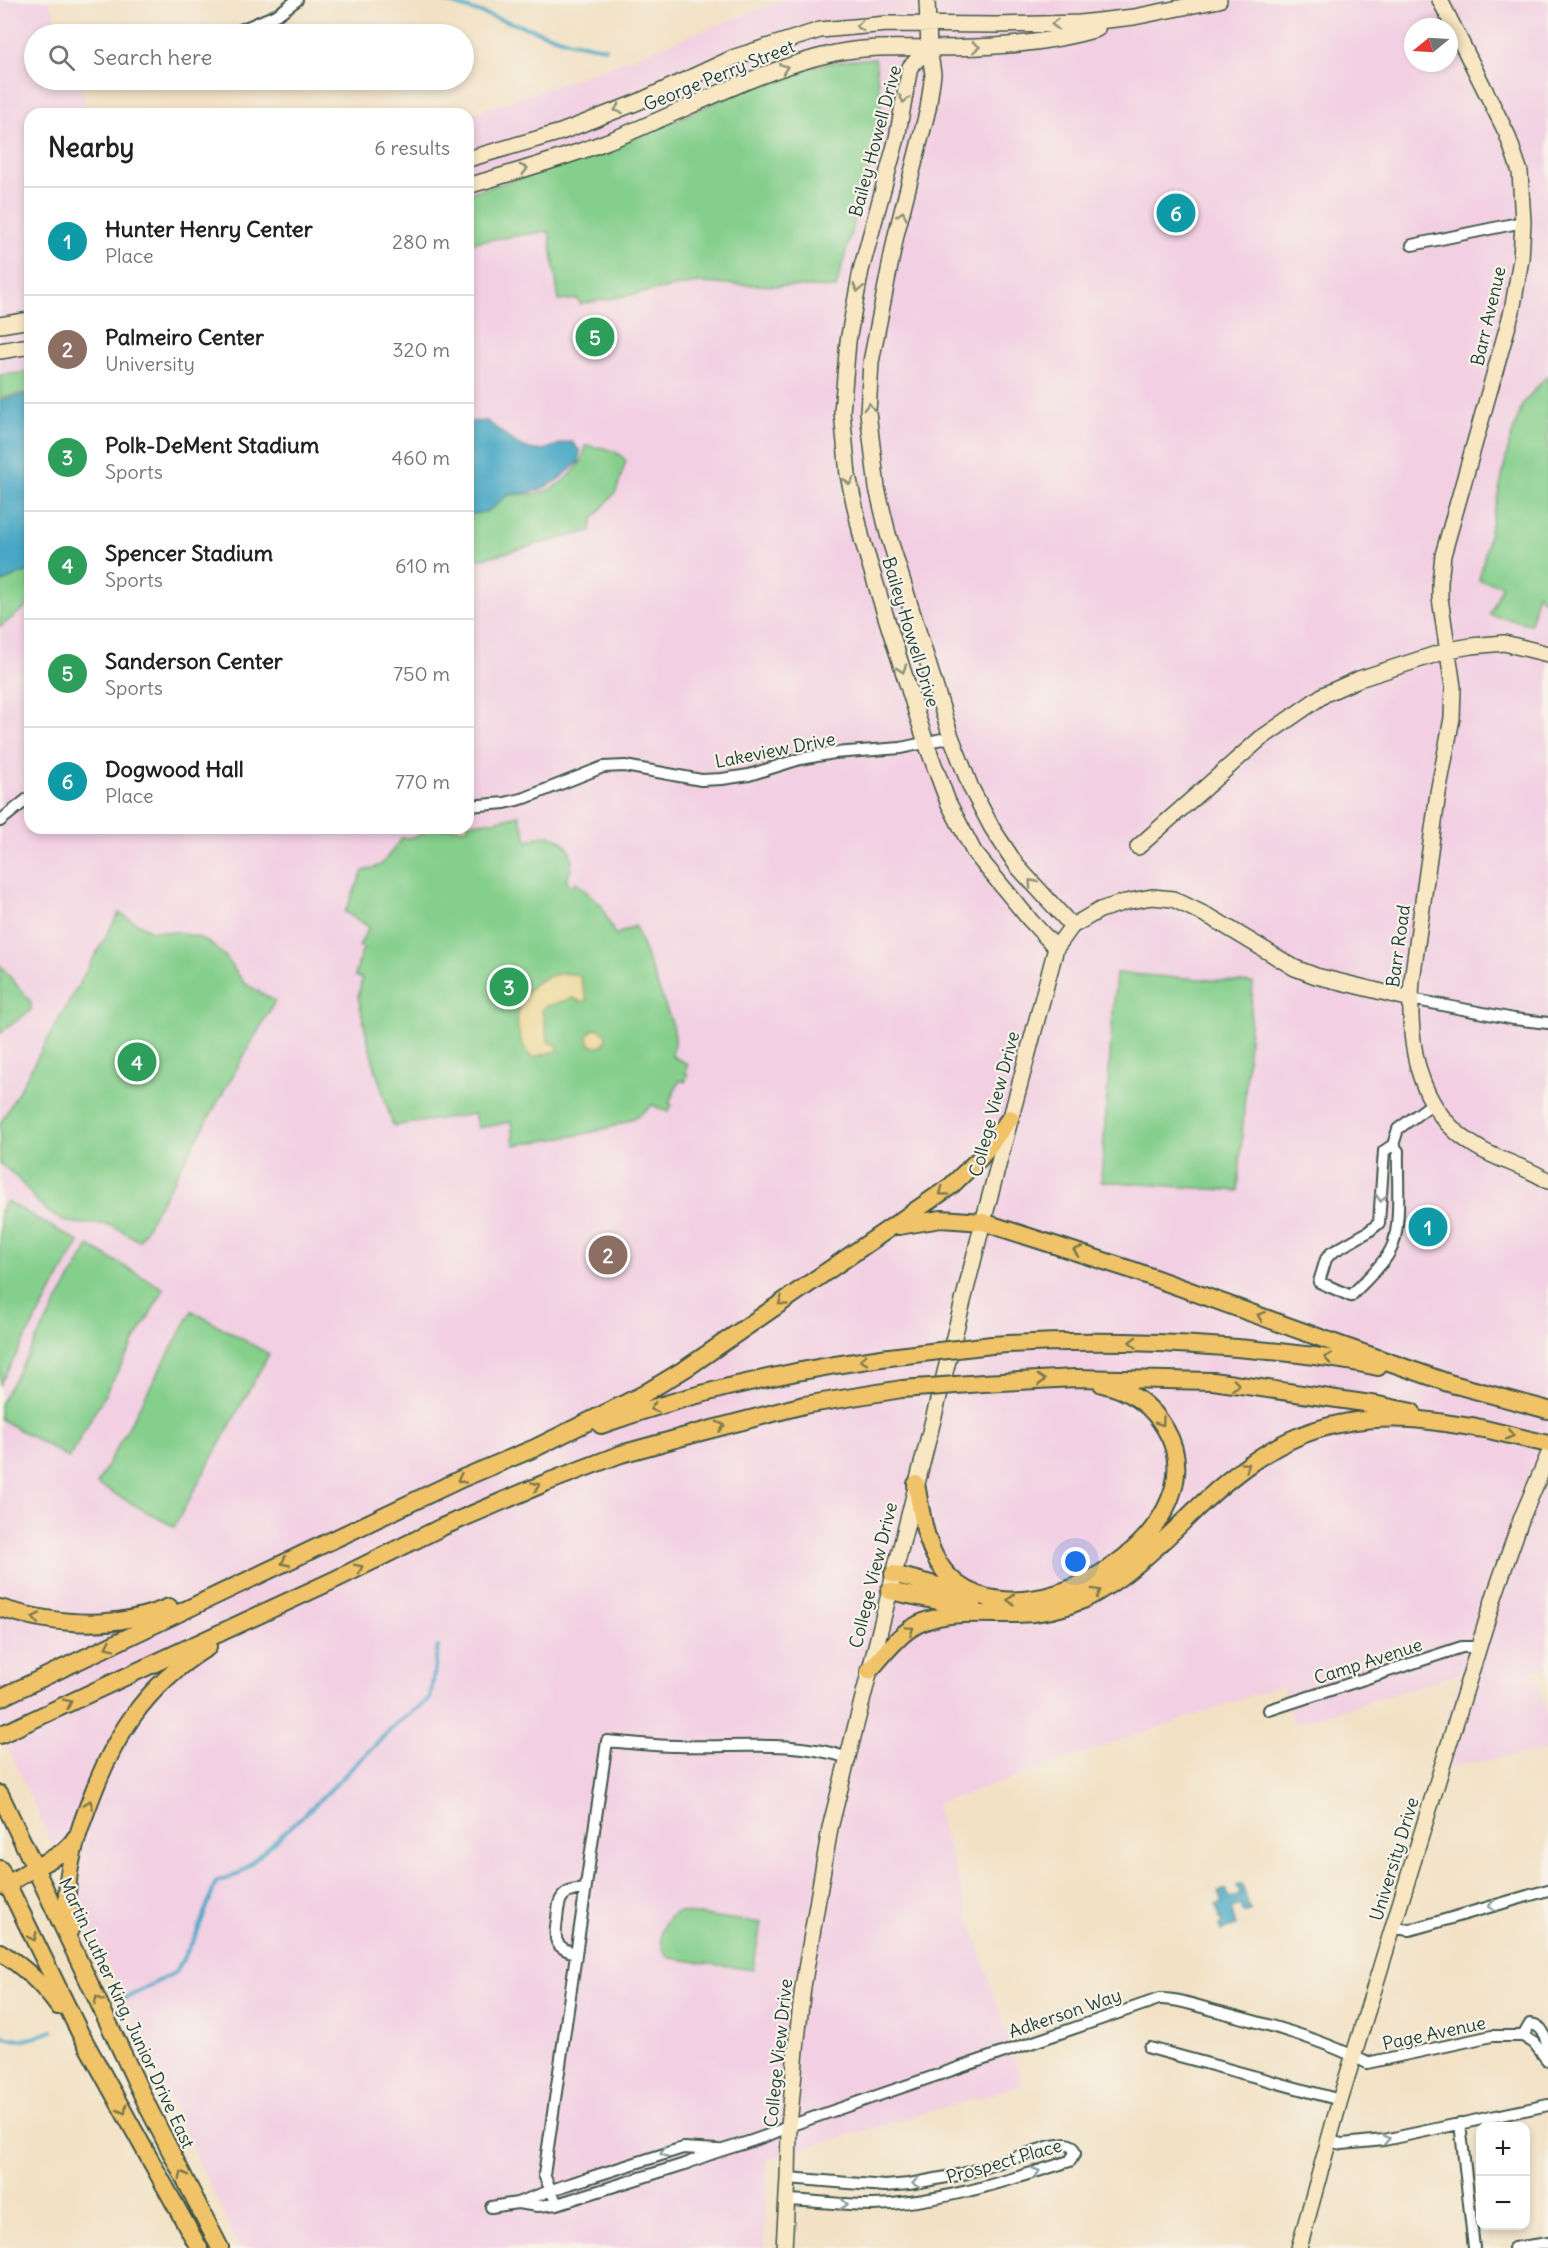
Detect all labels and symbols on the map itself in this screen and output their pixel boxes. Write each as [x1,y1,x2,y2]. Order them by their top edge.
one-way arrow [1051,18,1060,30]
north arrow [1404,18,1458,72]
one-way arrow [856,19,865,32]
street label: George Perry Street [640,34,798,116]
one-way arrow [972,41,981,53]
one-way arrow [778,63,789,75]
street label: Bailey Howell Drive [844,63,906,219]
one-way arrow [898,93,911,103]
one-way arrow [613,102,624,115]
one-way arrow [518,164,529,176]
pin: 6 [1156,190,1196,236]
one-way arrow [895,210,907,221]
street label: Barr Avenue [1465,264,1511,368]
one-way arrow [852,282,865,292]
pin: 5 [576,314,614,360]
one-way arrow [863,402,875,411]
one-way arrow [843,477,855,486]
street label: Bailey Howell Drive [877,554,945,710]
one-way arrow [895,663,907,674]
street label: Lakeview Drive [713,727,837,773]
one-way arrow [1028,879,1039,890]
street label: Barr Road [1381,903,1415,989]
pin: 3 [490,964,528,1010]
street label: College View Drive [964,1029,1024,1179]
pin: 4 [118,1040,156,1084]
one-way arrow [938,1184,949,1195]
one-way arrow [1375,1194,1388,1203]
pin: 1 [1408,1204,1448,1250]
pin: 2 [588,1232,628,1278]
one-way arrow [1072,1246,1083,1259]
one-way arrow [778,1295,789,1306]
one-way arrow [1256,1311,1267,1323]
one-way arrow [1129,1335,1138,1348]
one-way arrow [860,1353,869,1365]
one-way arrow [1323,1353,1332,1365]
one-way arrow [1037,1373,1046,1386]
one-way arrow [1232,1378,1241,1390]
one-way arrow [649,1401,660,1413]
one-way arrow [1154,1416,1165,1427]
one-way arrow [716,1421,726,1434]
one-way arrow [1505,1427,1515,1440]
one-way arrow [1239,1462,1250,1473]
one-way arrow [457,1472,468,1484]
one-way arrow [530,1482,541,1494]
street label: College View Drive [844,1500,902,1650]
your location [1061,1547,1090,1576]
one-way arrow [280,1555,291,1567]
one-way arrow [353,1563,364,1575]
one-way arrow [1091,1587,1102,1599]
one-way arrow [1007,1593,1016,1606]
one-way arrow [31,1612,41,1625]
one-way arrow [903,1626,914,1637]
street label: Camp Avenue [1311,1633,1425,1689]
one-way arrow [105,1639,116,1651]
one-way arrow [62,1699,73,1711]
street label: University Drive [1364,1795,1424,1923]
one-way arrow [81,1799,94,1810]
street label: Martin Luther King, Junior Drive East [54,1874,200,2152]
one-way arrow [1487,1899,1498,1911]
one-way arrow [26,1931,37,1941]
street label: College View Drive [759,1977,797,2129]
street label: Adkerson Way [1006,1983,1124,2043]
one-way arrow [94,1995,106,2006]
street label: Page Avenue [1380,2011,1488,2055]
one-way arrow [116,2104,127,2114]
street label: Prospect Place [943,2133,1065,2189]
one-way arrow [1381,2133,1391,2146]
one-way arrow [659,2146,670,2159]
one-way arrow [1030,2167,1041,2179]
one-way arrow [179,2171,190,2182]
one-way arrow [911,2177,920,2189]
one-way arrow [840,2197,849,2210]

